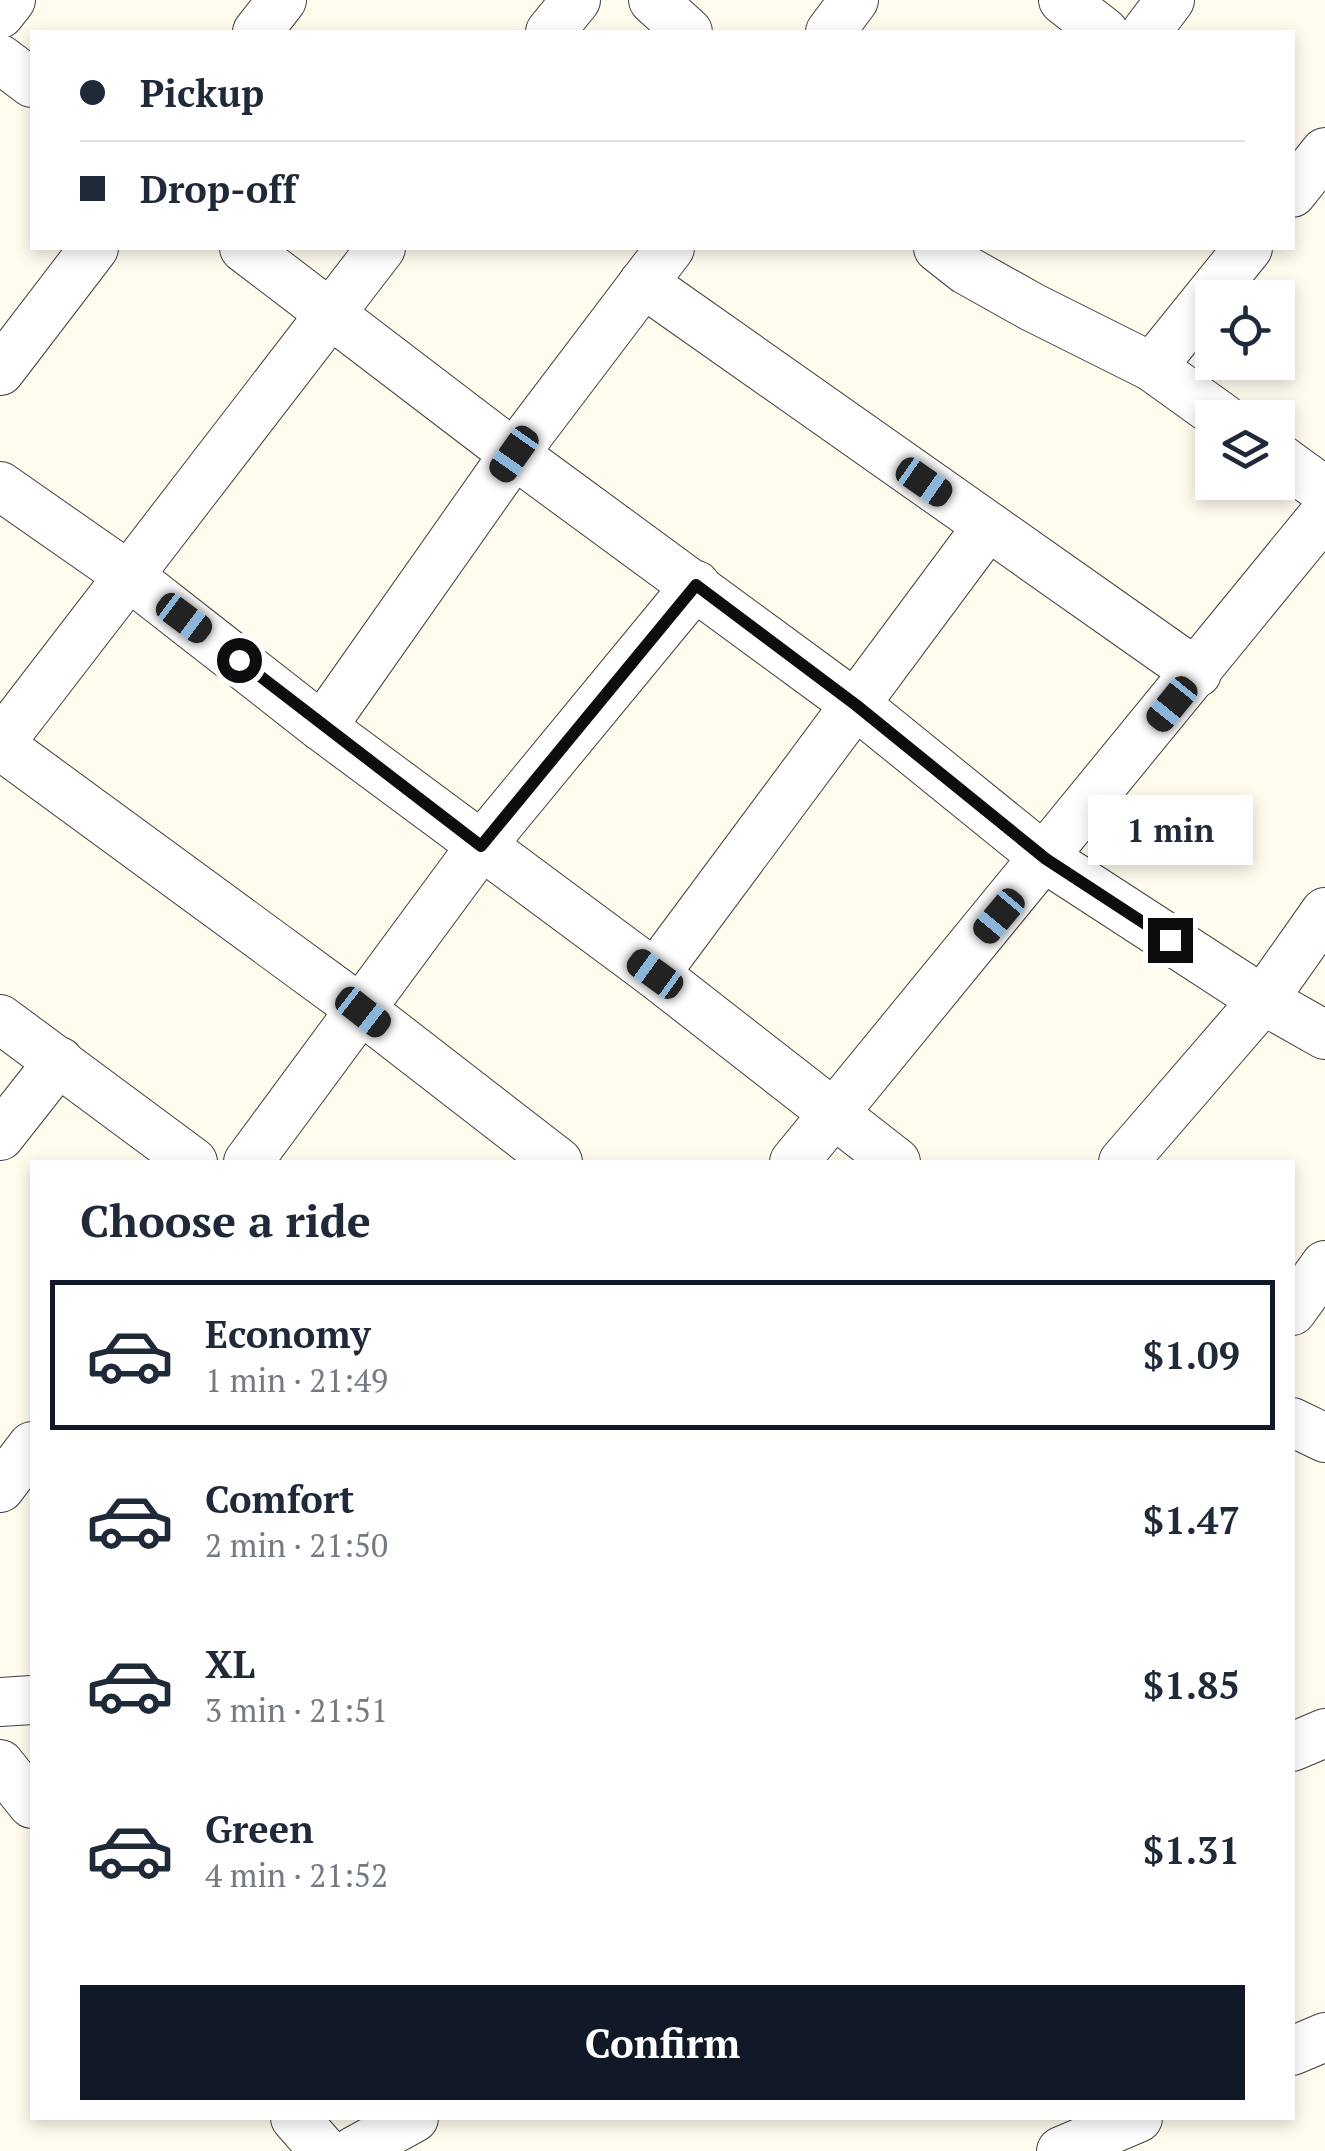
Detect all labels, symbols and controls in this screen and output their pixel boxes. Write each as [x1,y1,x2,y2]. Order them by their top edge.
text: Pickup [140,68,264,118]
text: Drop-off [140,164,297,214]
map controls [1195,280,1295,500]
button: locate [1195,280,1295,380]
button: layers [1195,400,1295,500]
car [485,421,543,487]
car [891,453,957,511]
car [151,588,217,648]
route start [217,638,262,683]
car [1141,671,1203,737]
callout: 1 min [1088,795,1252,865]
text: 1 min [1127,809,1214,851]
car [968,883,1030,949]
route end [1148,918,1193,963]
car [622,944,688,1004]
car [330,982,396,1042]
text: Choose a ride [80,1190,371,1250]
text: Economy [205,1309,371,1359]
icon: car [85,1310,175,1400]
text: $1.09 [1143,1330,1240,1380]
text: 1 min · 21:49 [205,1359,388,1401]
text: Comfort [205,1474,354,1524]
icon: car [85,1475,175,1565]
text: $1.47 [1143,1495,1240,1545]
text: 2 min · 21:50 [205,1524,388,1566]
text: XL [205,1639,255,1689]
icon: car [85,1640,175,1730]
text: $1.85 [1143,1660,1240,1710]
text: 3 min · 21:51 [205,1689,388,1731]
text: Green [205,1804,314,1854]
icon: car [85,1805,175,1895]
text: $1.31 [1143,1825,1240,1875]
text: 4 min · 21:52 [205,1854,388,1896]
button: Confirm [80,1985,1245,2100]

